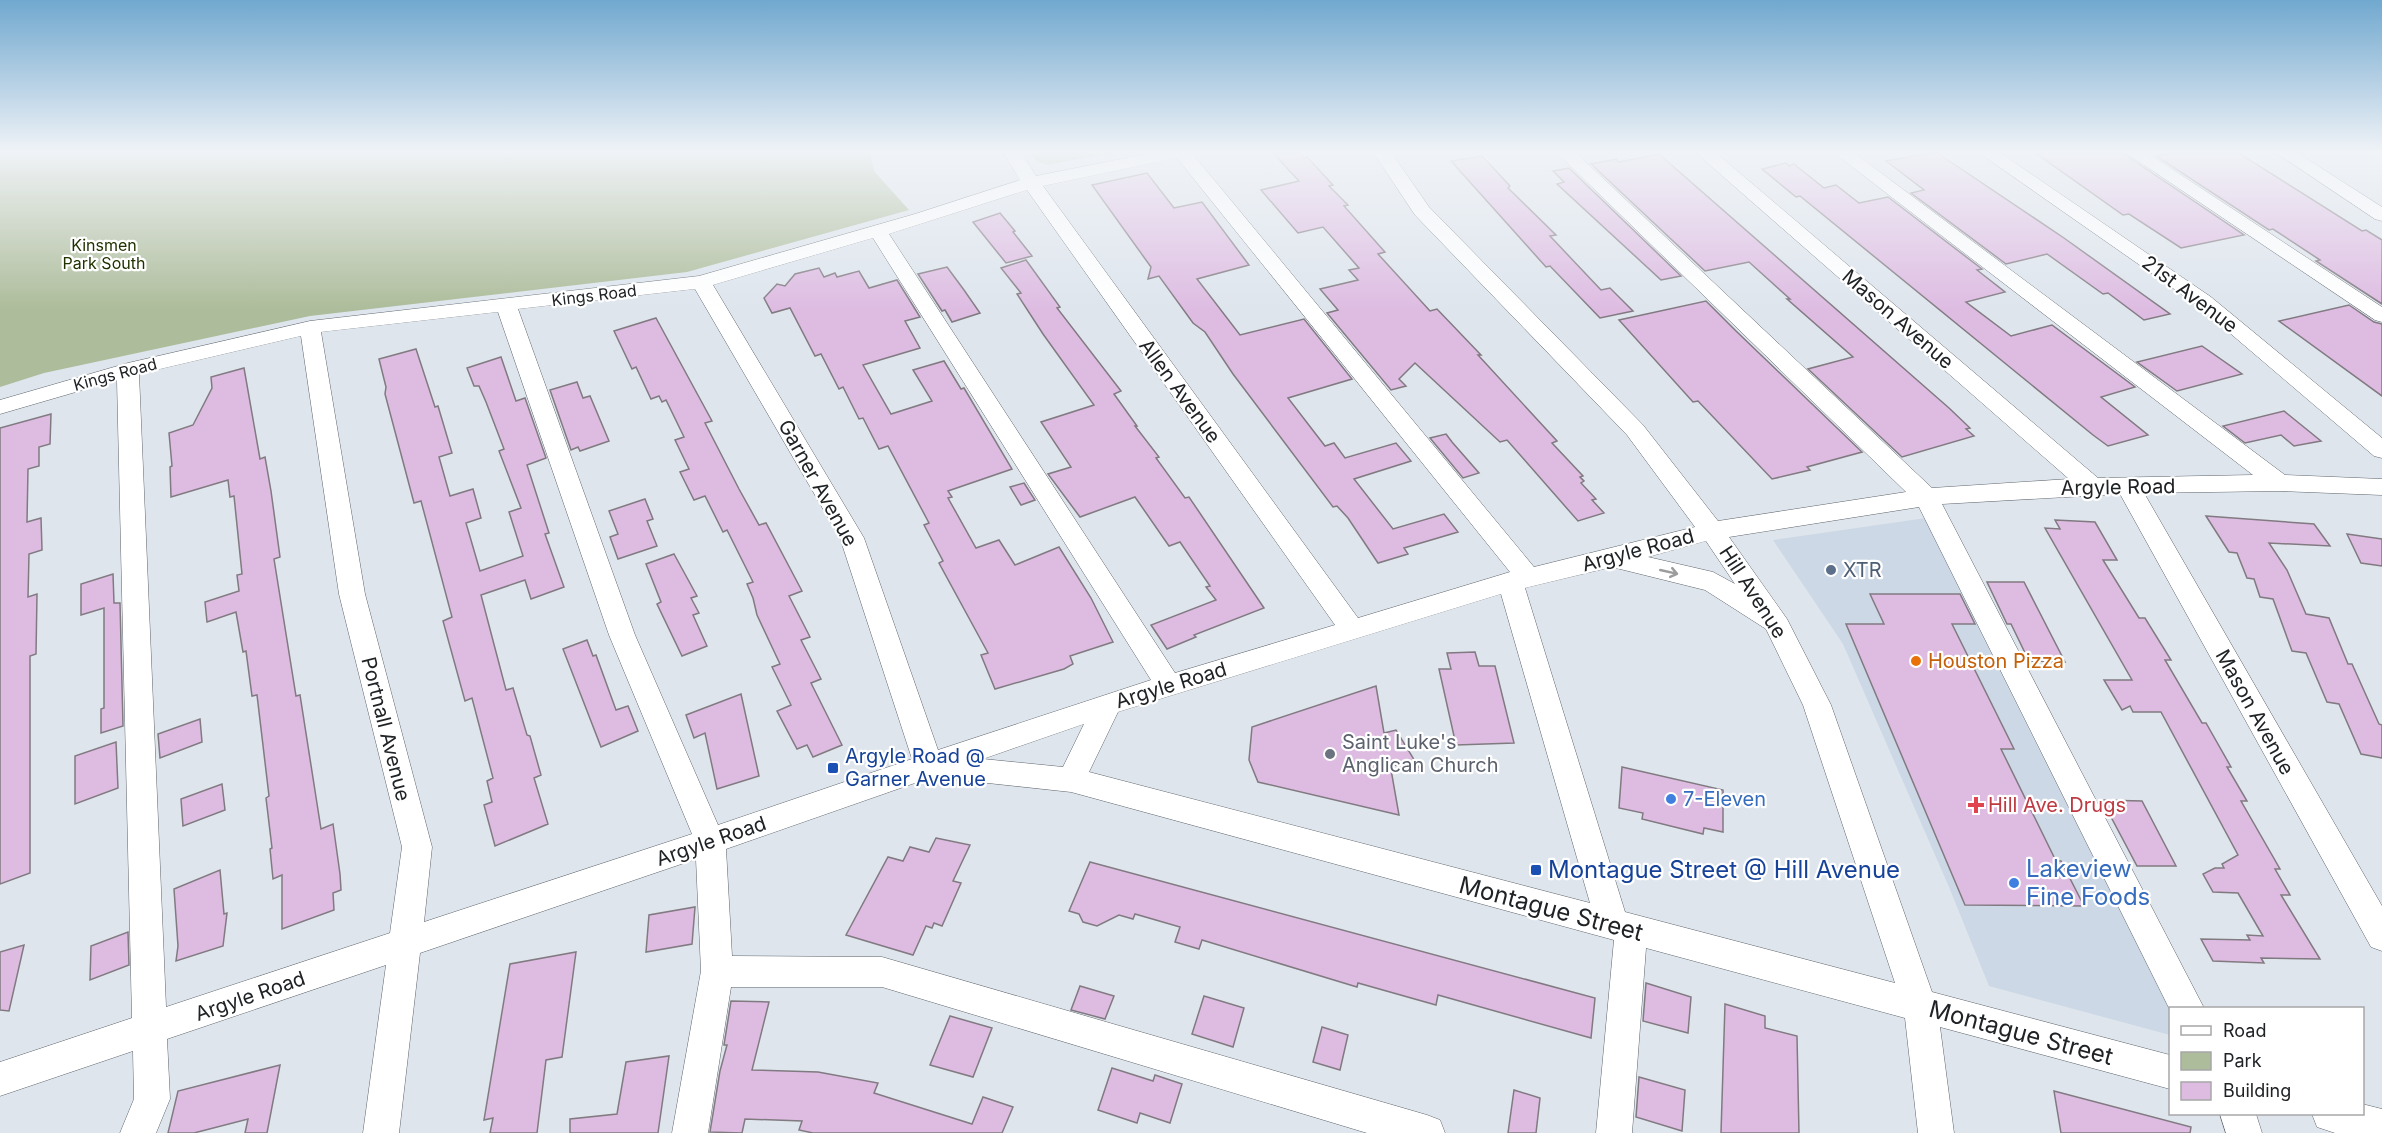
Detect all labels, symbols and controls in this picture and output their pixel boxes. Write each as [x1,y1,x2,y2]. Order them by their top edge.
park label: Kinsmen Park South [63,235,145,273]
street label: 21st Avenue [2138,250,2242,338]
street label: Mason Avenue [1837,264,1959,374]
street label: Kings Road [550,280,638,310]
street label: Allen Avenue [1134,334,1226,448]
street label: Kings Road [71,353,159,395]
street label: Garner Avenue [773,416,863,550]
street label: Argyle Road [2060,474,2176,500]
street label: Argyle Road [1579,524,1697,576]
street label: Hill Avenue [1714,541,1792,643]
place label: XTR [1843,558,1882,582]
marker: XTR [1824,563,1838,577]
one-way arrow [1659,566,1678,578]
street label: Mason Avenue [2211,645,2299,779]
place label: Houston Pizza [1928,649,2064,673]
street label: Portnall Avenue [356,654,416,804]
marker: Houston Pizza [1909,654,1923,668]
street label: Argyle Road [1113,657,1229,713]
place label: Saint Luke's Anglican Church [1342,730,1499,777]
place label: Argyle Road @ Garner Avenue [845,744,986,791]
marker: Saint Luke's Anglican Church [1323,747,1337,761]
marker: Argyle Road @ Garner Avenue [826,761,840,775]
place label: 7-Eleven [1683,787,1766,811]
marker: 7-Eleven [1664,792,1678,806]
place label: Hill Ave. Drugs [1988,793,2126,817]
marker: Hill Ave. Drugs [1969,798,1983,812]
street label: Argyle Road [653,811,769,871]
place label: Lakeview Fine Foods [2026,854,2150,911]
place label: Montague Street @ Hill Avenue [1548,855,1900,884]
marker: Montague Street @ Hill Avenue [1529,863,1543,877]
street label: Montague Street [1456,870,1646,947]
marker: Lakeview Fine Foods [2007,876,2021,890]
street label: Argyle Road [192,966,308,1026]
street label: Montague Street [1926,994,2116,1071]
legend [2169,1007,2364,1115]
text: Road [2223,1020,2266,1041]
text: Park [2223,1050,2262,1071]
text: Building [2223,1080,2291,1101]

